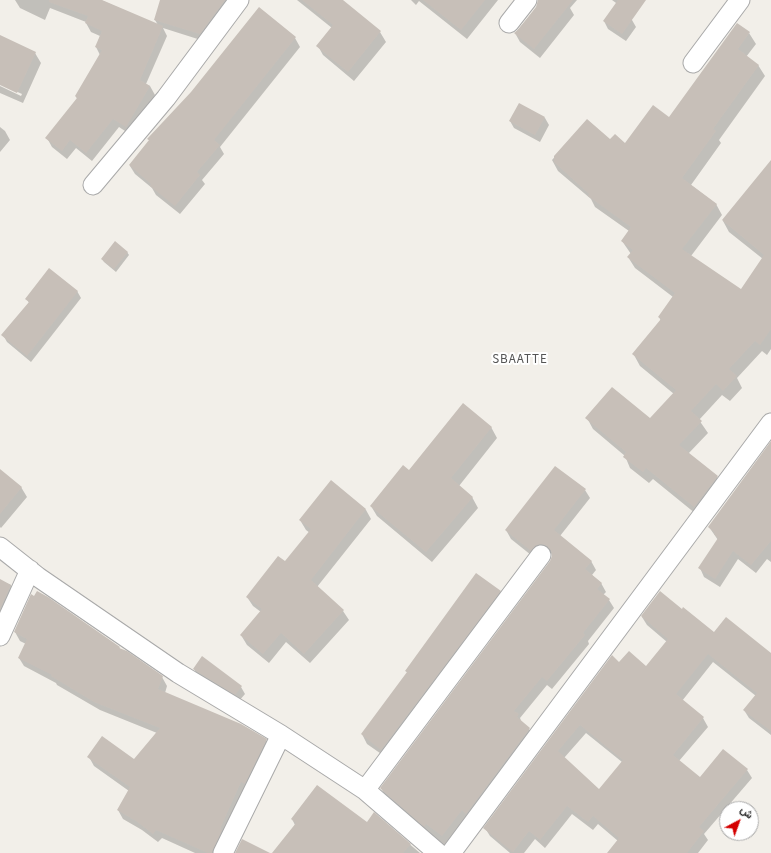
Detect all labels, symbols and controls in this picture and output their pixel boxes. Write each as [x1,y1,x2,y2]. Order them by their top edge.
district label: SBAATTE [492,352,548,368]
north arrow [719,801,759,841]
text: ش [737,802,756,822]

